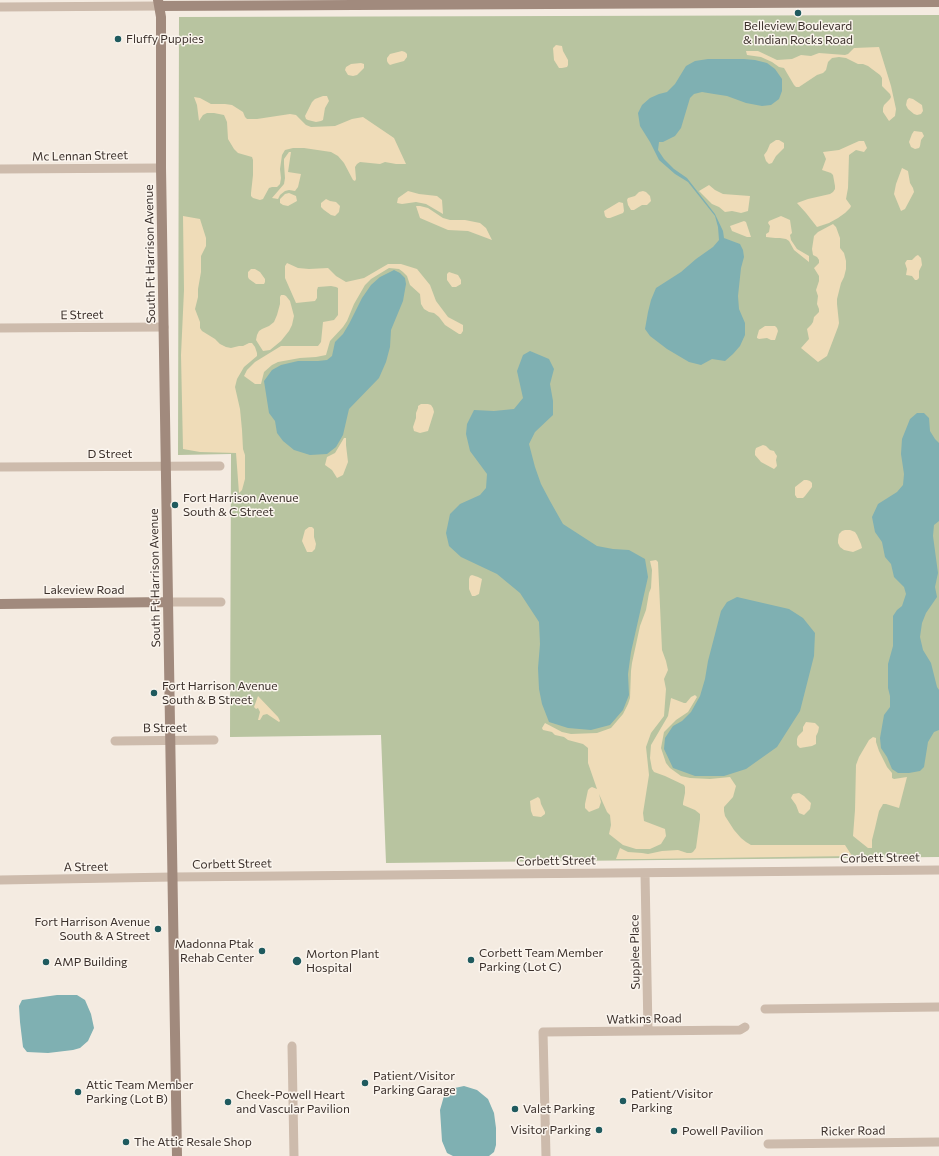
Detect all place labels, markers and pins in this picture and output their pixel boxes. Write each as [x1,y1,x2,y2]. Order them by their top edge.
marker: Belleview Boulevard & Indian Rocks Road [793,8,803,18]
place label: Belleview Boulevard & Indian Rocks Road [743,19,853,47]
place label: Fluffy Puppies [126,32,204,46]
marker: Fluffy Puppies [113,34,123,44]
place label: Fort Harrison Avenue South & C Street [183,491,299,519]
marker: Fort Harrison Avenue South & C Street [170,500,180,510]
place label: Fort Harrison Avenue South & B Street [162,679,278,707]
marker: Fort Harrison Avenue South & B Street [149,688,159,698]
place label: Fort Harrison Avenue South & A Street [34,915,150,943]
marker: Fort Harrison Avenue South & A Street [153,924,163,934]
place label: Madonna Ptak Rehab Center [175,937,254,965]
marker: Madonna Ptak Rehab Center [257,946,267,956]
place label: Corbett Team Member Parking (Lot C) [479,946,603,974]
place label: Morton Plant Hospital [306,947,379,975]
place label: AMP Building [54,955,128,969]
marker: Morton Plant Hospital [291,955,303,967]
marker: Corbett Team Member Parking (Lot C) [466,955,476,965]
marker: AMP Building [41,957,51,967]
place label: Patient/Visitor Parking Garage [373,1069,456,1097]
place label: Attic Team Member Parking (Lot B) [86,1078,194,1106]
marker: Patient/Visitor Parking Garage [360,1078,370,1088]
marker: Attic Team Member Parking (Lot B) [73,1087,83,1097]
place label: Patient/Visitor Parking [631,1087,713,1115]
place label: Cheek-Powell Heart and Vascular Pavilion [236,1088,350,1116]
marker: Patient/Visitor Parking [618,1096,628,1106]
marker: Cheek-Powell Heart and Vascular Pavilion [223,1097,233,1107]
place label: Valet Parking [523,1102,595,1116]
marker: Valet Parking [510,1104,520,1114]
place label: Visitor Parking [510,1123,591,1137]
place label: Powell Pavilion [682,1124,763,1138]
marker: Visitor Parking [594,1125,604,1135]
marker: Powell Pavilion [669,1126,679,1136]
place label: The Attic Resale Shop [134,1135,252,1149]
marker: The Attic Resale Shop [121,1137,131,1147]

